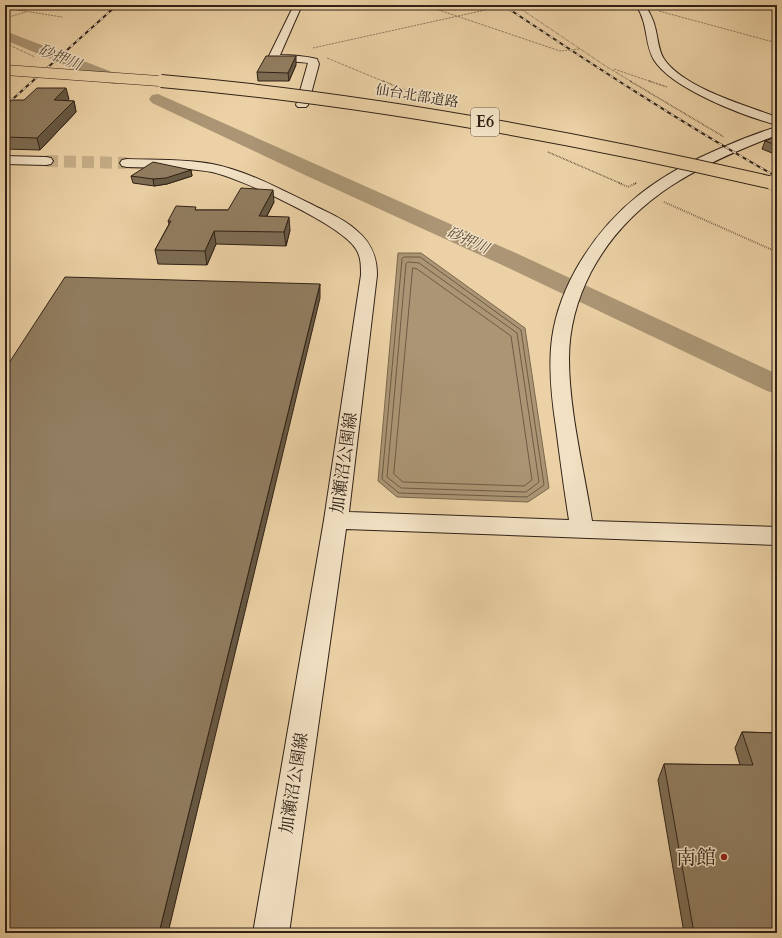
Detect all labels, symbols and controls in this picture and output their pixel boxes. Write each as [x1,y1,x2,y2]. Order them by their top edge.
water label: 砂押川 [35,39,86,75]
street label: 仙台北部道路 [374,80,460,112]
road number: E6 [471,108,499,136]
water label: 砂押川 [443,222,494,259]
street label: 加瀬沼公園線 [326,411,362,515]
street label: 加瀬沼公園線 [275,731,313,835]
place label: 南館 [676,844,716,871]
marker: 南館 [719,852,729,862]

